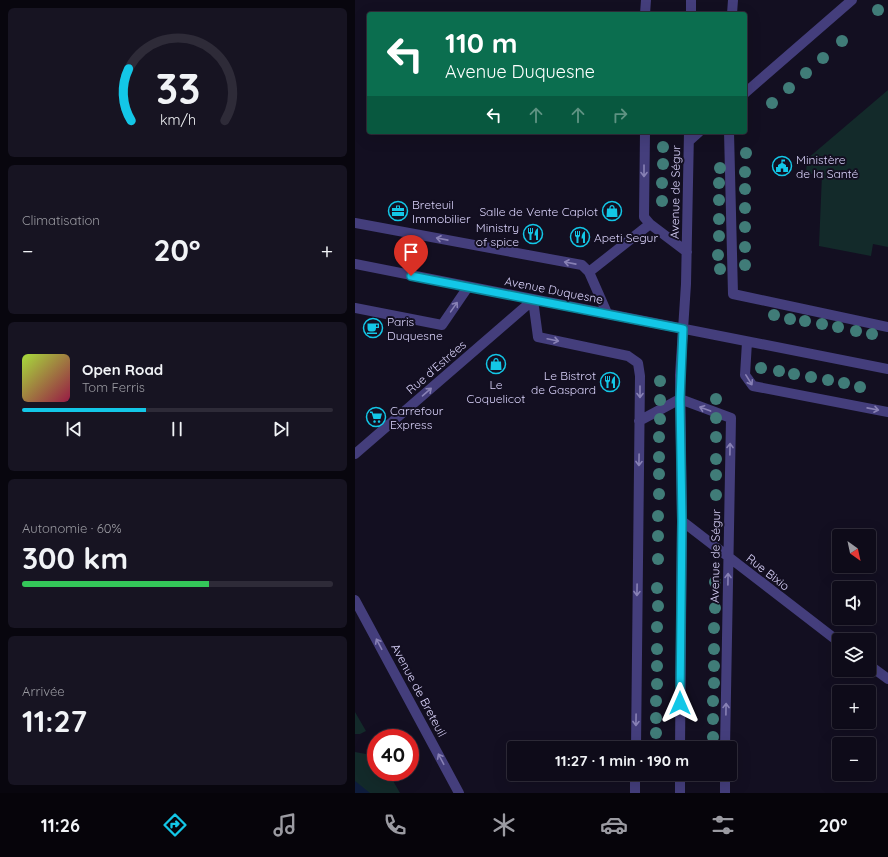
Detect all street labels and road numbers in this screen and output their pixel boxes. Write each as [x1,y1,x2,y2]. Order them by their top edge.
street label: Avenue de Ségur [667,145,683,239]
street label: Avenue Duquesne [503,273,605,307]
street label: Rue d'Estrées [403,337,469,397]
street label: Avenue de Ségur [707,509,723,603]
street label: Rue Bixio [743,550,793,594]
street label: Avenue de Breteuil [388,641,450,739]

